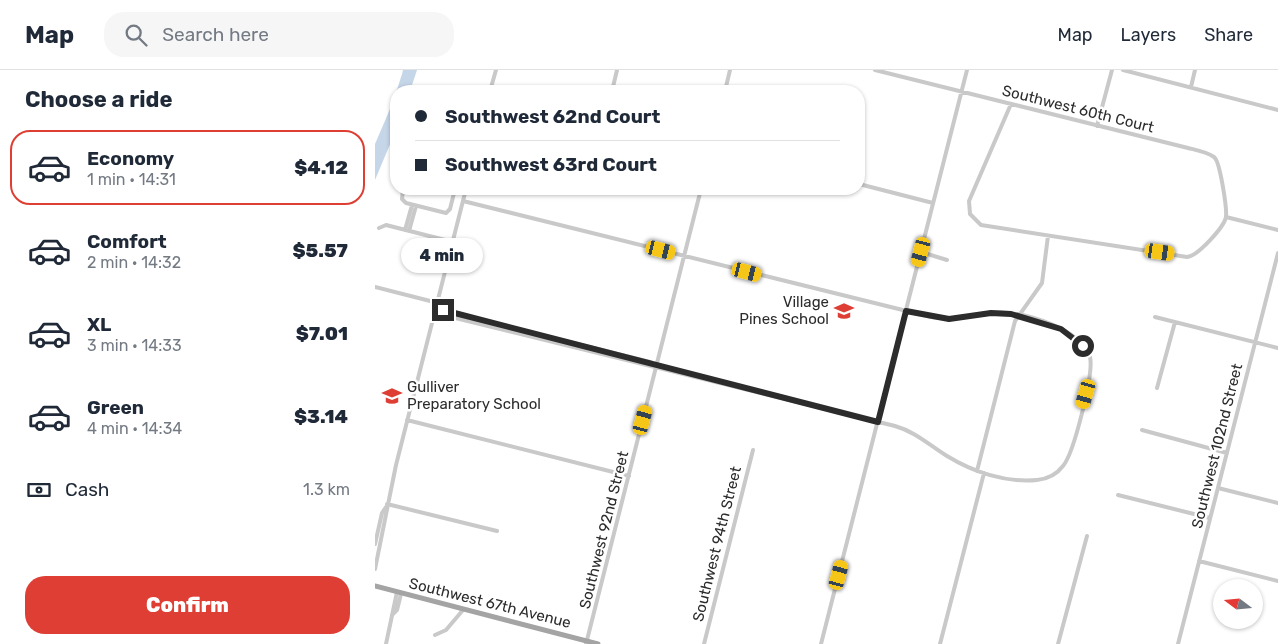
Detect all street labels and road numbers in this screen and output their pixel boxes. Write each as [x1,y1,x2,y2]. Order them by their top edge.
street label: Southwest 60th Court [1000,81,1156,137]
street label: Southwest 102nd Street [1188,362,1246,530]
street label: Southwest 92nd Street [576,449,632,611]
street label: Southwest 94th Street [689,464,745,623]
street label: Southwest 67th Avenue [407,574,573,632]

